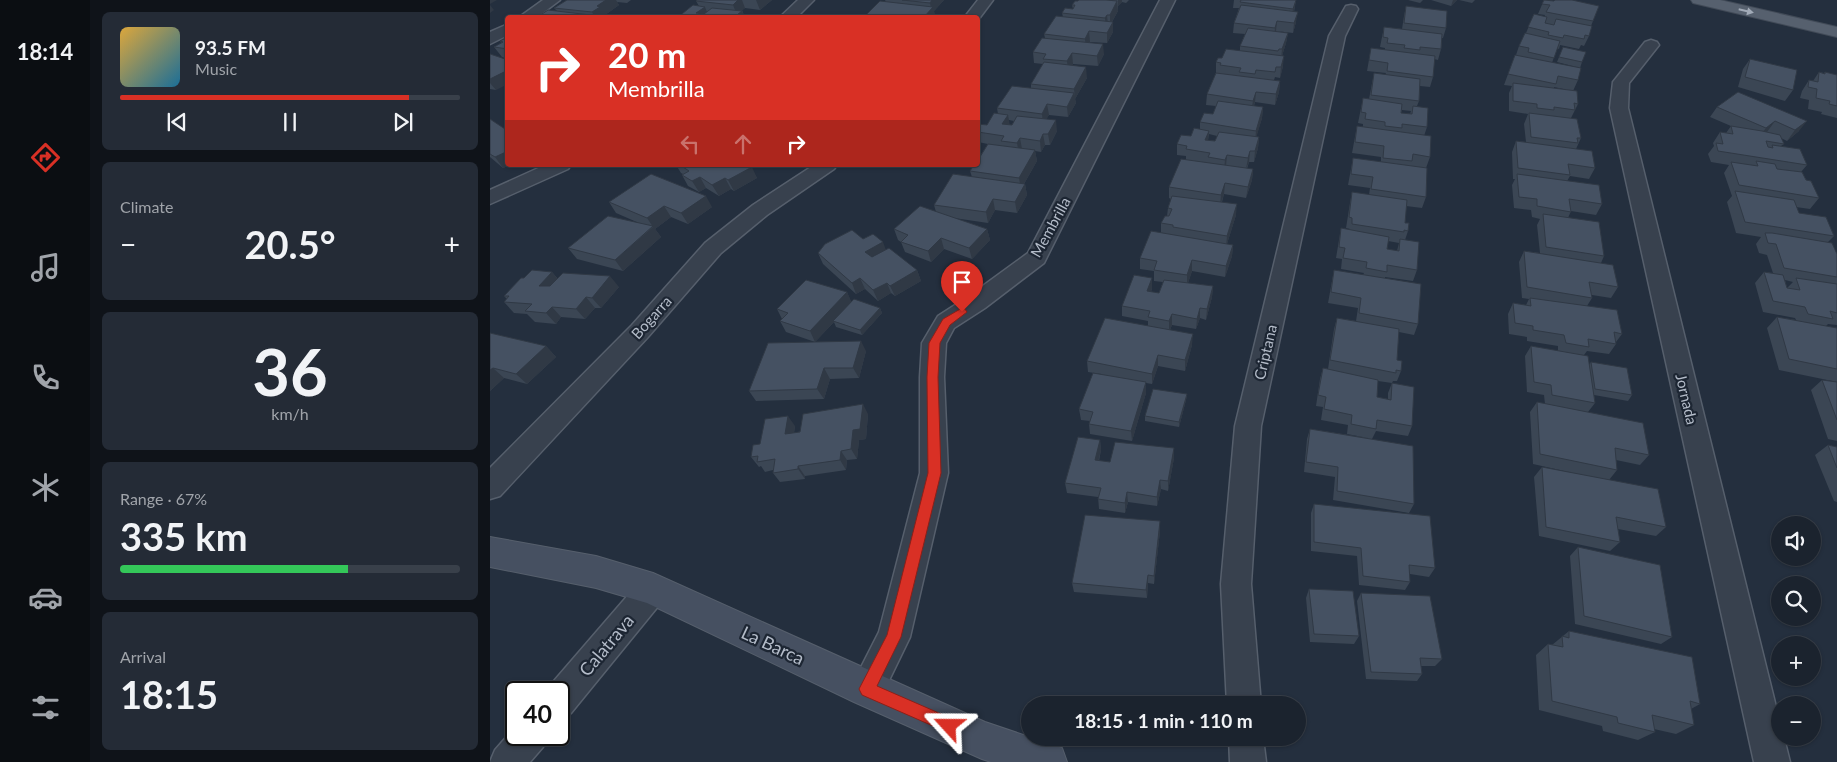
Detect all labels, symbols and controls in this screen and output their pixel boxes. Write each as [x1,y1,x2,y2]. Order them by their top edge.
one-way arrow [1739,7,1754,15]
text: 20 m [608,33,686,75]
icon: right [525,35,590,100]
text: 93.5 FM [195,36,266,59]
text: 18:14 [17,38,73,65]
text: Music [195,59,237,78]
text: Membrilla [608,75,705,102]
icon: previous [163,108,191,136]
icon: pause [276,108,304,136]
icon: next [389,108,417,136]
icon: left [676,130,704,158]
icon: ahead [729,130,757,158]
icon: right [782,130,810,158]
icon: directions [28,140,63,175]
street label: Membrilla [1026,194,1074,260]
text: Climate [120,197,173,216]
text: 20.5° [245,221,335,267]
text: − [120,227,136,261]
text: + [444,227,460,261]
icon: music [28,250,63,285]
pin [941,261,983,312]
icon: arrive [948,268,976,296]
street label: Bogarra [627,292,675,342]
street label: Criptana [1250,323,1280,381]
text: 36 [252,332,328,410]
icon: phone [28,360,63,395]
street label: Jornada [1672,372,1702,426]
text: km/h [271,404,309,423]
icon: climate [28,470,63,505]
text: Range · 67% [120,489,207,508]
text: 335 km [120,513,248,559]
map controls [1771,516,1821,746]
button: sound [1771,516,1821,566]
button: search [1771,576,1821,626]
icon: car [28,580,63,615]
street label: Calatrava [574,610,638,680]
street label: La Barca [738,621,808,669]
button: + [1771,636,1821,686]
text: Arrival [120,647,166,666]
text: 18:15 [120,671,218,717]
speed limit sign: 40 [505,681,570,746]
icon: filters [28,690,63,725]
button: − [1771,696,1821,746]
position arrow [922,699,974,751]
text: 18:15 · 1 min · 110 m [1074,709,1253,732]

